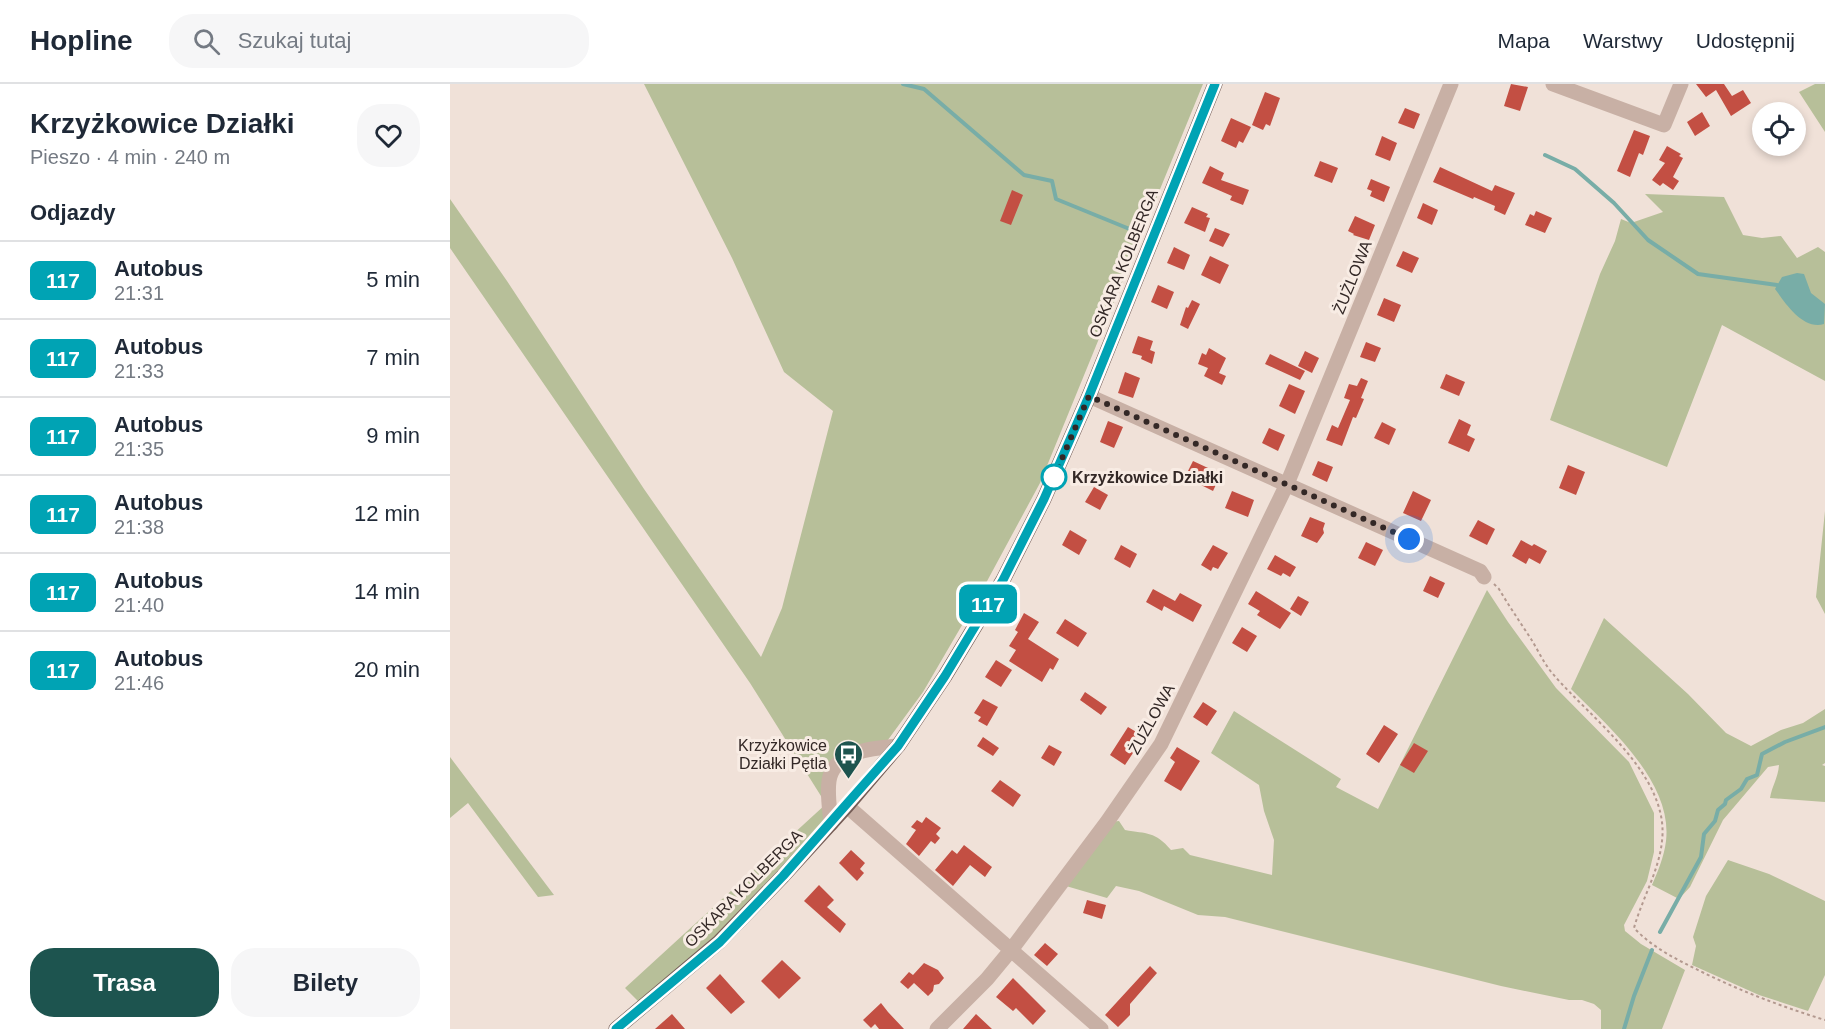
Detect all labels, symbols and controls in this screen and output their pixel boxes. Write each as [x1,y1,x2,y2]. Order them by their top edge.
search box [169,14,589,68]
text: Hopline [30,25,133,56]
icon: search [190,25,223,58]
text: Szukaj tutaj [238,28,351,53]
text: Mapa [1498,29,1550,52]
text: Warstwy [1583,29,1663,52]
text: Udostępnij [1696,29,1795,52]
map controls [1752,102,1806,156]
button: locate [1752,102,1806,156]
button: heart [357,104,420,167]
text: Krzyżkowice Działki [30,108,295,139]
text: Pieszo · 4 min · 240 m [30,146,230,168]
street label: OSKARA KOLBERGA [1086,186,1161,340]
text: Odjazdy [30,200,116,225]
street label: ŻUŻLOWA [1329,237,1375,316]
text: Autobus [114,256,203,281]
text: 5 min [366,267,420,292]
text: 117 [46,269,80,292]
text: 21:31 [114,282,164,304]
text: Autobus [114,334,203,359]
text: 7 min [366,345,420,370]
text: 117 [46,347,80,370]
text: 21:33 [114,360,164,382]
text: Autobus [114,412,203,437]
text: 9 min [366,423,420,448]
text: 117 [46,425,80,448]
text: 21:35 [114,438,164,460]
marker: Krzyżkowice Działki [1041,464,1067,490]
place label: Krzyżkowice Działki [1072,469,1223,486]
text: Autobus [114,490,203,515]
text: 12 min [354,501,420,526]
text: 117 [46,503,80,526]
text: 21:38 [114,516,164,538]
your location [1394,524,1424,554]
text: Autobus [114,568,203,593]
text: 14 min [354,579,420,604]
text: 117 [46,581,80,604]
line badge: 117 [954,584,1022,624]
text: 117 [971,593,1005,616]
text: 21:40 [114,594,164,616]
text: Autobus [114,646,203,671]
text: 20 min [354,657,420,682]
text: 117 [46,659,80,682]
text: 21:46 [114,672,164,694]
street label: ŻUŻLOWA [1124,680,1178,757]
place label: Krzyżkowice Działki Pętla [738,737,827,772]
bus stop icon: Krzyżkowice Działki Pętla [832,738,864,780]
street label: OSKARA KOLBERGA [681,826,806,950]
button: Trasa [30,948,219,1017]
button: Bilety [231,948,420,1017]

